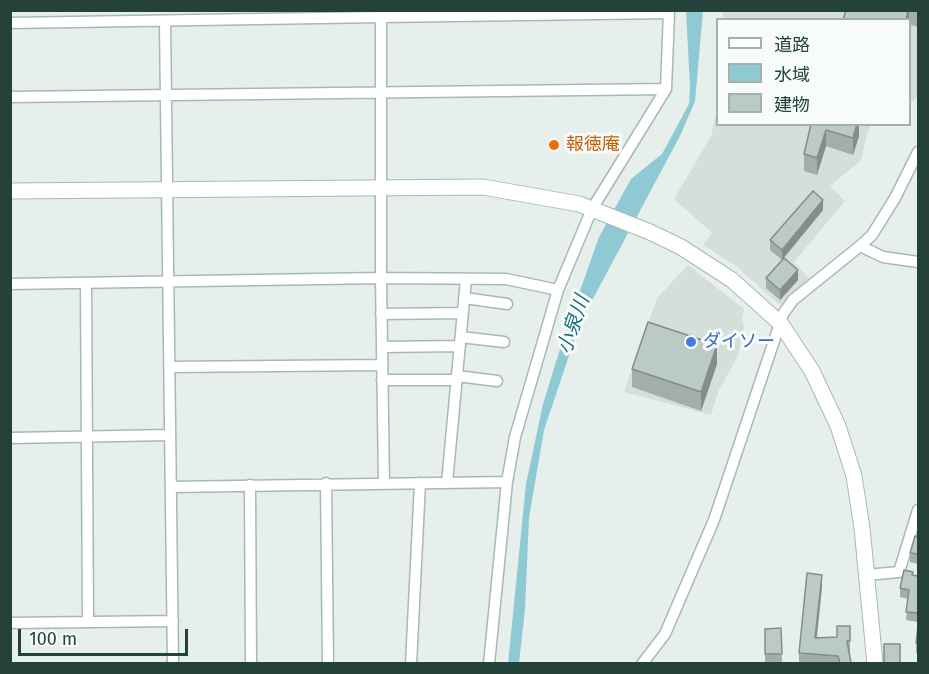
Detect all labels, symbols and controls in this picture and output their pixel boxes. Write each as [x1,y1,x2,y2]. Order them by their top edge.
legend [716,18,911,126]
text: 道路 [774,34,810,56]
text: 水域 [774,64,810,86]
text: 建物 [774,94,810,116]
place label: 報徳庵 [566,134,620,156]
marker: 報徳庵 [547,138,561,152]
water label: 小泉川 [553,293,595,357]
place label: ダイソー [703,331,775,353]
marker: ダイソー [684,335,698,349]
scale bar [21,617,190,655]
text: 100 m [29,628,77,650]

